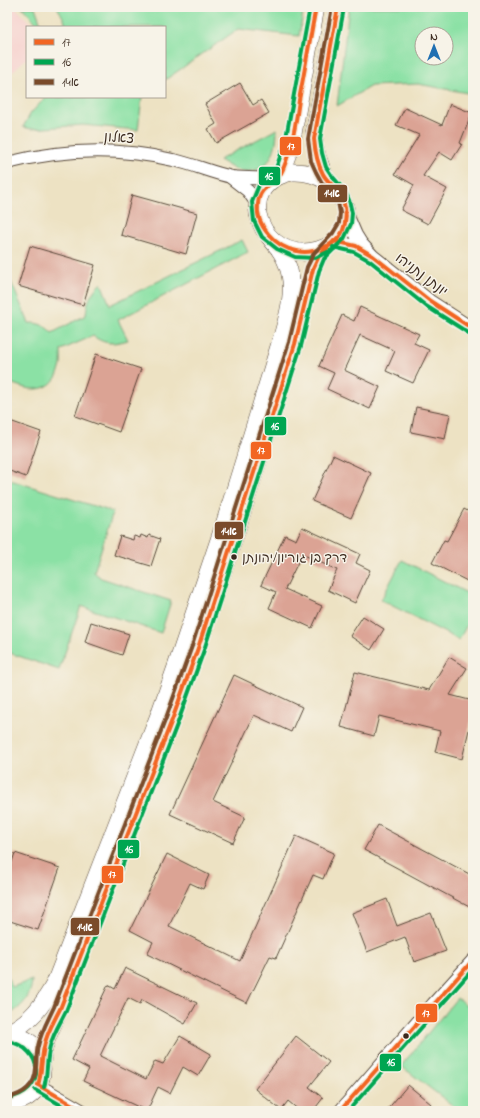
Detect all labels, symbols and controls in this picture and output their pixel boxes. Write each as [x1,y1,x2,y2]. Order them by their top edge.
legend [26,26,166,98]
north arrow [414,26,454,66]
text: N [430,29,438,45]
text: 17 [62,34,71,52]
text: 16 [62,54,72,72]
text: 14א [62,74,79,92]
street label: צאלון [103,127,135,150]
line badge: 17 [279,136,302,156]
text: 17 [287,139,295,155]
line badge: 16 [258,166,281,186]
text: 16 [265,169,273,185]
line badge: 14א [317,184,348,203]
text: 14א [324,186,340,202]
street label: יונתן נתניהו [390,248,452,302]
line badge: 16 [264,416,287,436]
text: 16 [271,419,279,435]
line badge: 17 [250,441,272,460]
text: 17 [257,443,265,459]
line badge: 14א [214,521,244,540]
text: 14א [221,524,237,540]
place label: דרך בן גוריון/יהונתן [242,549,347,568]
marker: דרך בן גוריון/יהונתן [229,552,239,562]
line badge: 16 [117,839,140,859]
text: 16 [125,842,133,858]
line badge: 17 [101,865,124,884]
text: 17 [108,867,116,883]
line badge: 14א [70,917,100,936]
text: 14א [77,920,93,936]
line badge: 17 [415,1003,438,1023]
text: 17 [422,1006,430,1022]
unlabelled marker [401,1031,411,1041]
line badge: 16 [379,1053,402,1072]
text: 16 [387,1055,395,1071]

